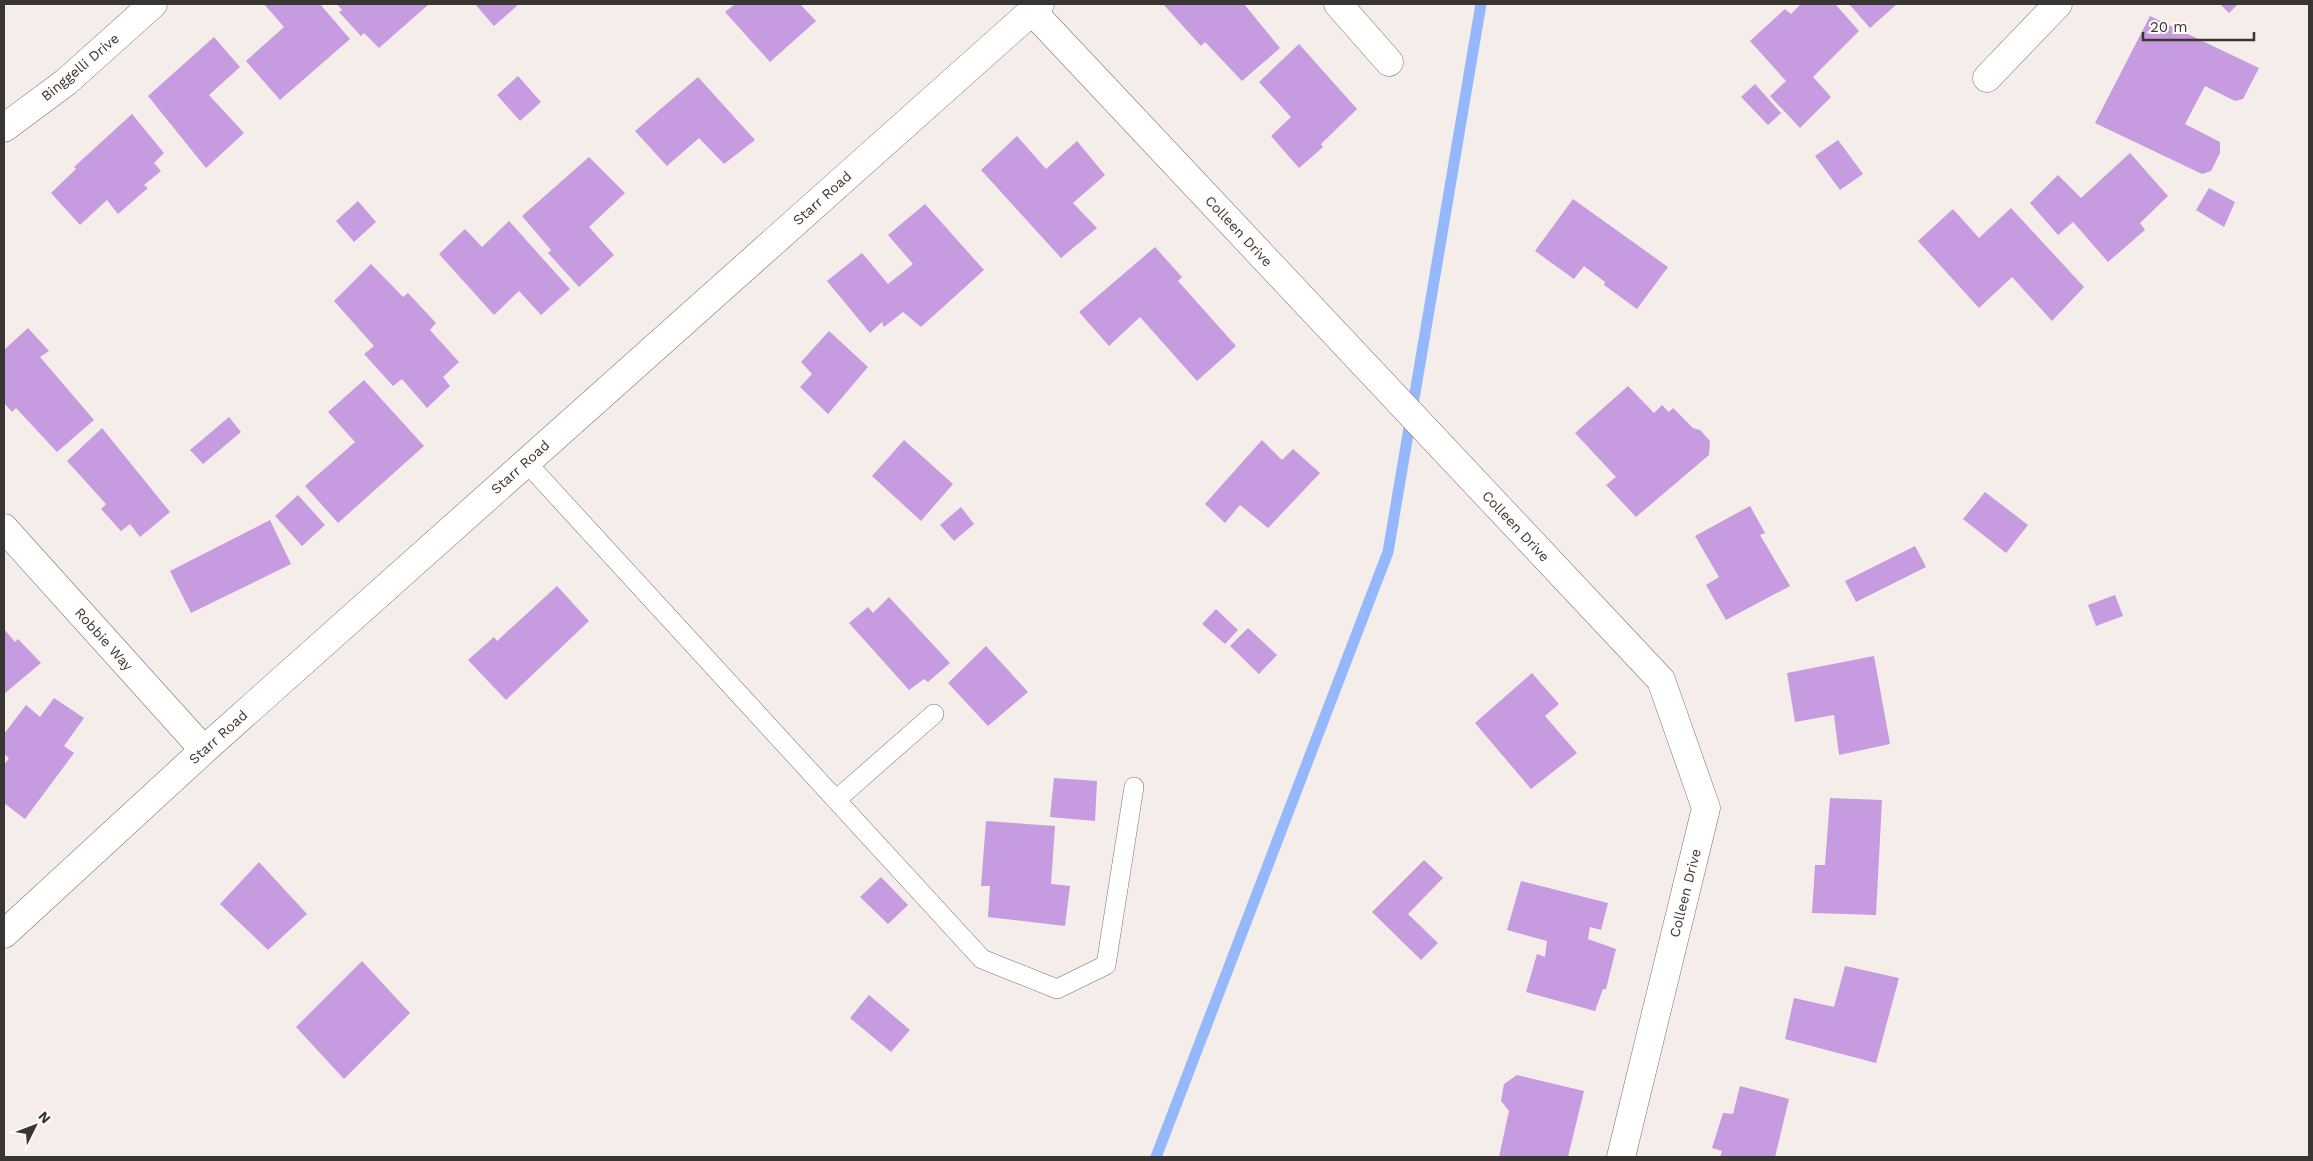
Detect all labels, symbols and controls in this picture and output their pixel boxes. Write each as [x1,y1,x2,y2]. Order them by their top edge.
scale bar [2143,10,2254,42]
text: 20 m [2150,18,2188,36]
street label: Binggelli Drive [38,30,122,104]
street label: Starr Road [790,168,854,228]
street label: Colleen Drive [1202,192,1276,270]
street label: Starr Road [488,437,552,497]
street label: Colleen Drive [1479,487,1553,565]
street label: Robbie Way [72,604,137,674]
street label: Starr Road [186,707,250,767]
street label: Colleen Drive [1666,847,1704,939]
north arrow [10,1101,60,1151]
text: N [35,1108,54,1127]

